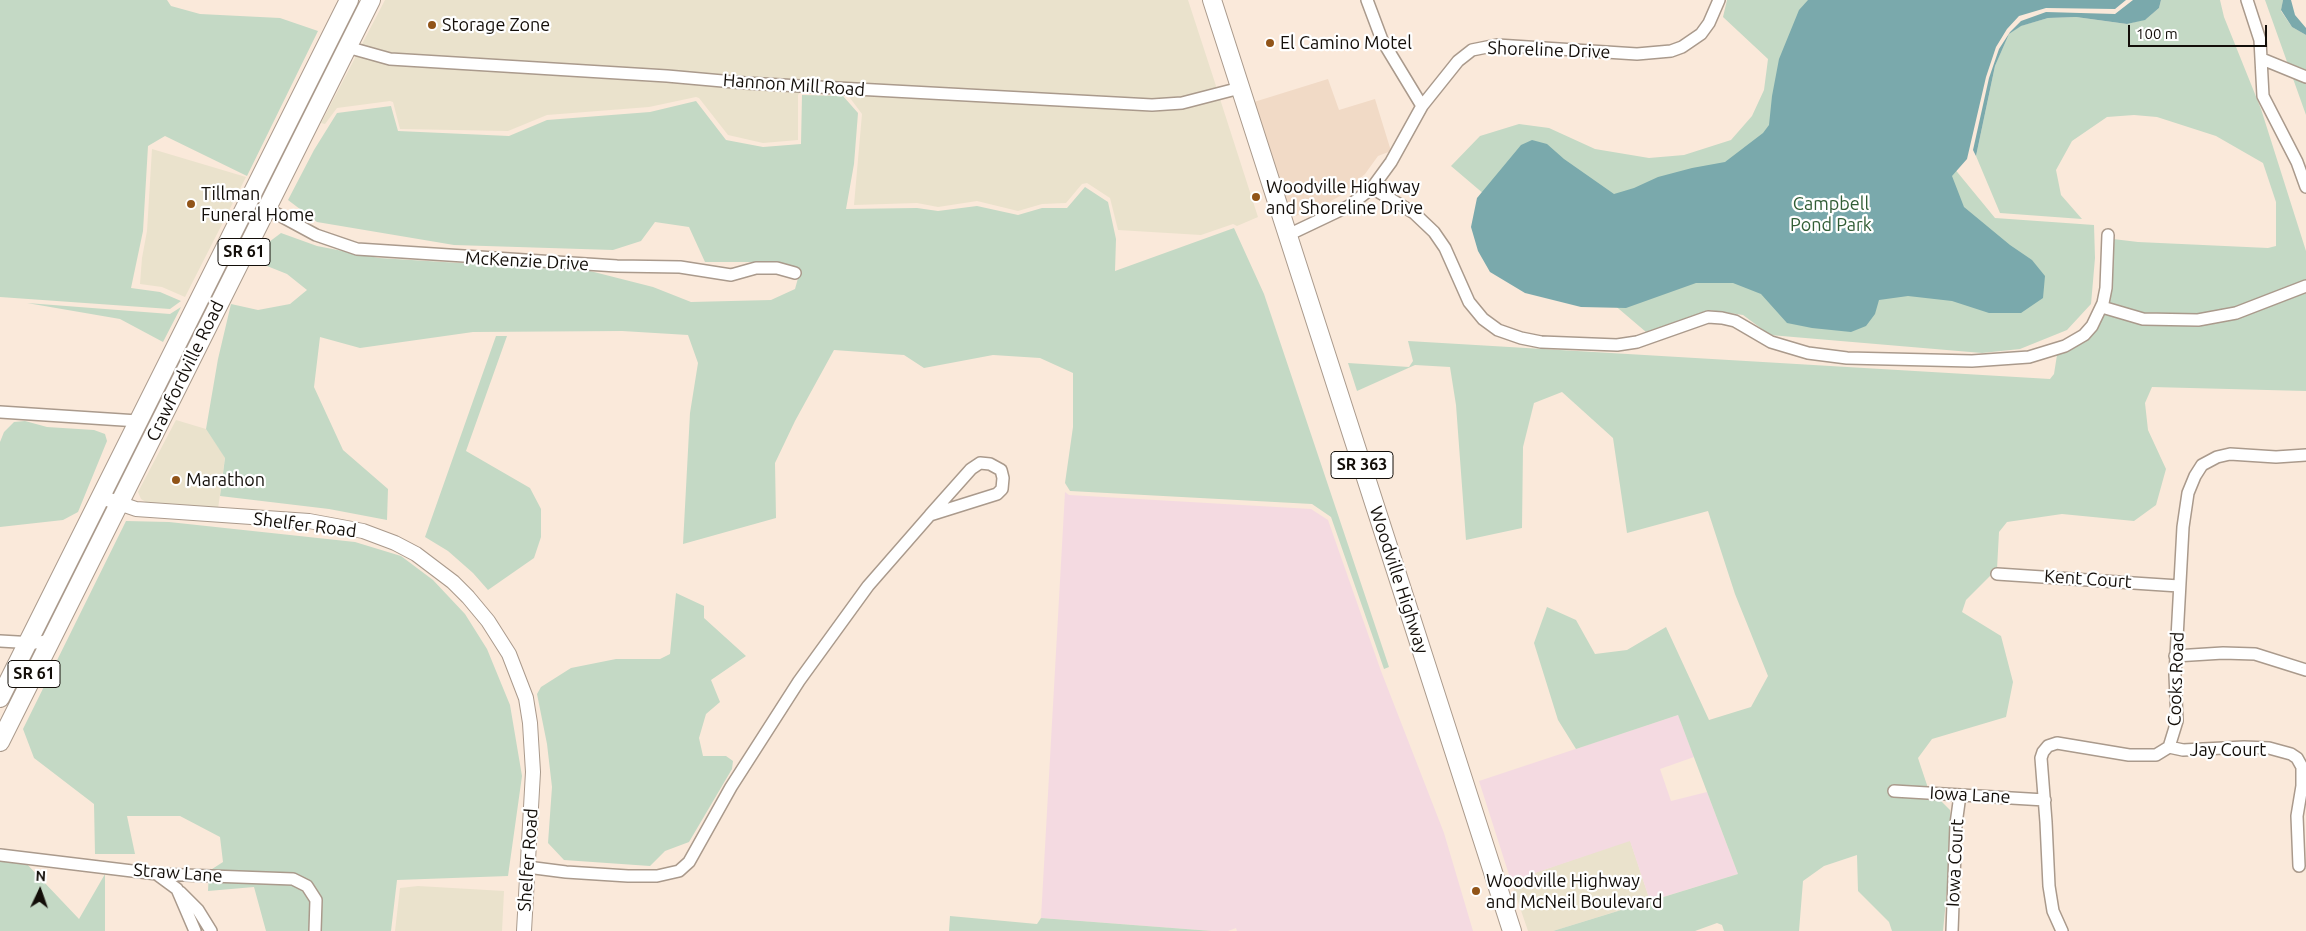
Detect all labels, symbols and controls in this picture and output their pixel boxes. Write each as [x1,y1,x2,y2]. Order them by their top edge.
place label: Storage Zone [442,14,550,36]
scale bar [2131,15,2270,47]
marker: Storage Zone [426,19,438,31]
text: 100 m [2136,25,2178,42]
place label: El Camino Motel [1280,32,1412,54]
marker: El Camino Motel [1264,37,1276,49]
street label: Shoreline Drive [1487,37,1611,63]
street label: Hannon Mill Road [722,69,866,101]
place label: Woodville Highway and Shoreline Drive [1266,176,1423,218]
place label: Tillman Funeral Home [201,183,314,225]
marker: Woodville Highway and Shoreline Drive [1250,191,1262,203]
park label: Campbell Pond Park [1790,193,1872,235]
marker: Tillman Funeral Home [185,198,197,210]
road number: SR 61 [218,238,270,266]
street label: McKenzie Drive [464,247,590,275]
street label: Crawfordville Road [142,297,228,445]
road number: SR 363 [1331,452,1393,478]
place label: Marathon [186,469,265,491]
marker: Marathon [170,474,182,486]
street label: Woodville Highway [1365,503,1433,657]
street label: Shelfer Road [252,508,358,542]
street label: Kent Court [2043,565,2133,593]
street label: Cooks Road [2164,631,2188,727]
road number: SR 61 [8,661,60,688]
street label: Jay Court [2190,739,2266,761]
street label: Iowa Lane [1929,782,2011,808]
street label: Shelfer Road [514,808,542,912]
street label: Iowa Court [1942,818,1968,908]
street label: Straw Lane [133,859,223,887]
north arrow [15,866,65,916]
text: N [35,868,46,884]
place label: Woodville Highway and McNeil Boulevard [1486,870,1662,912]
marker: Woodville Highway and McNeil Boulevard [1470,885,1482,897]

